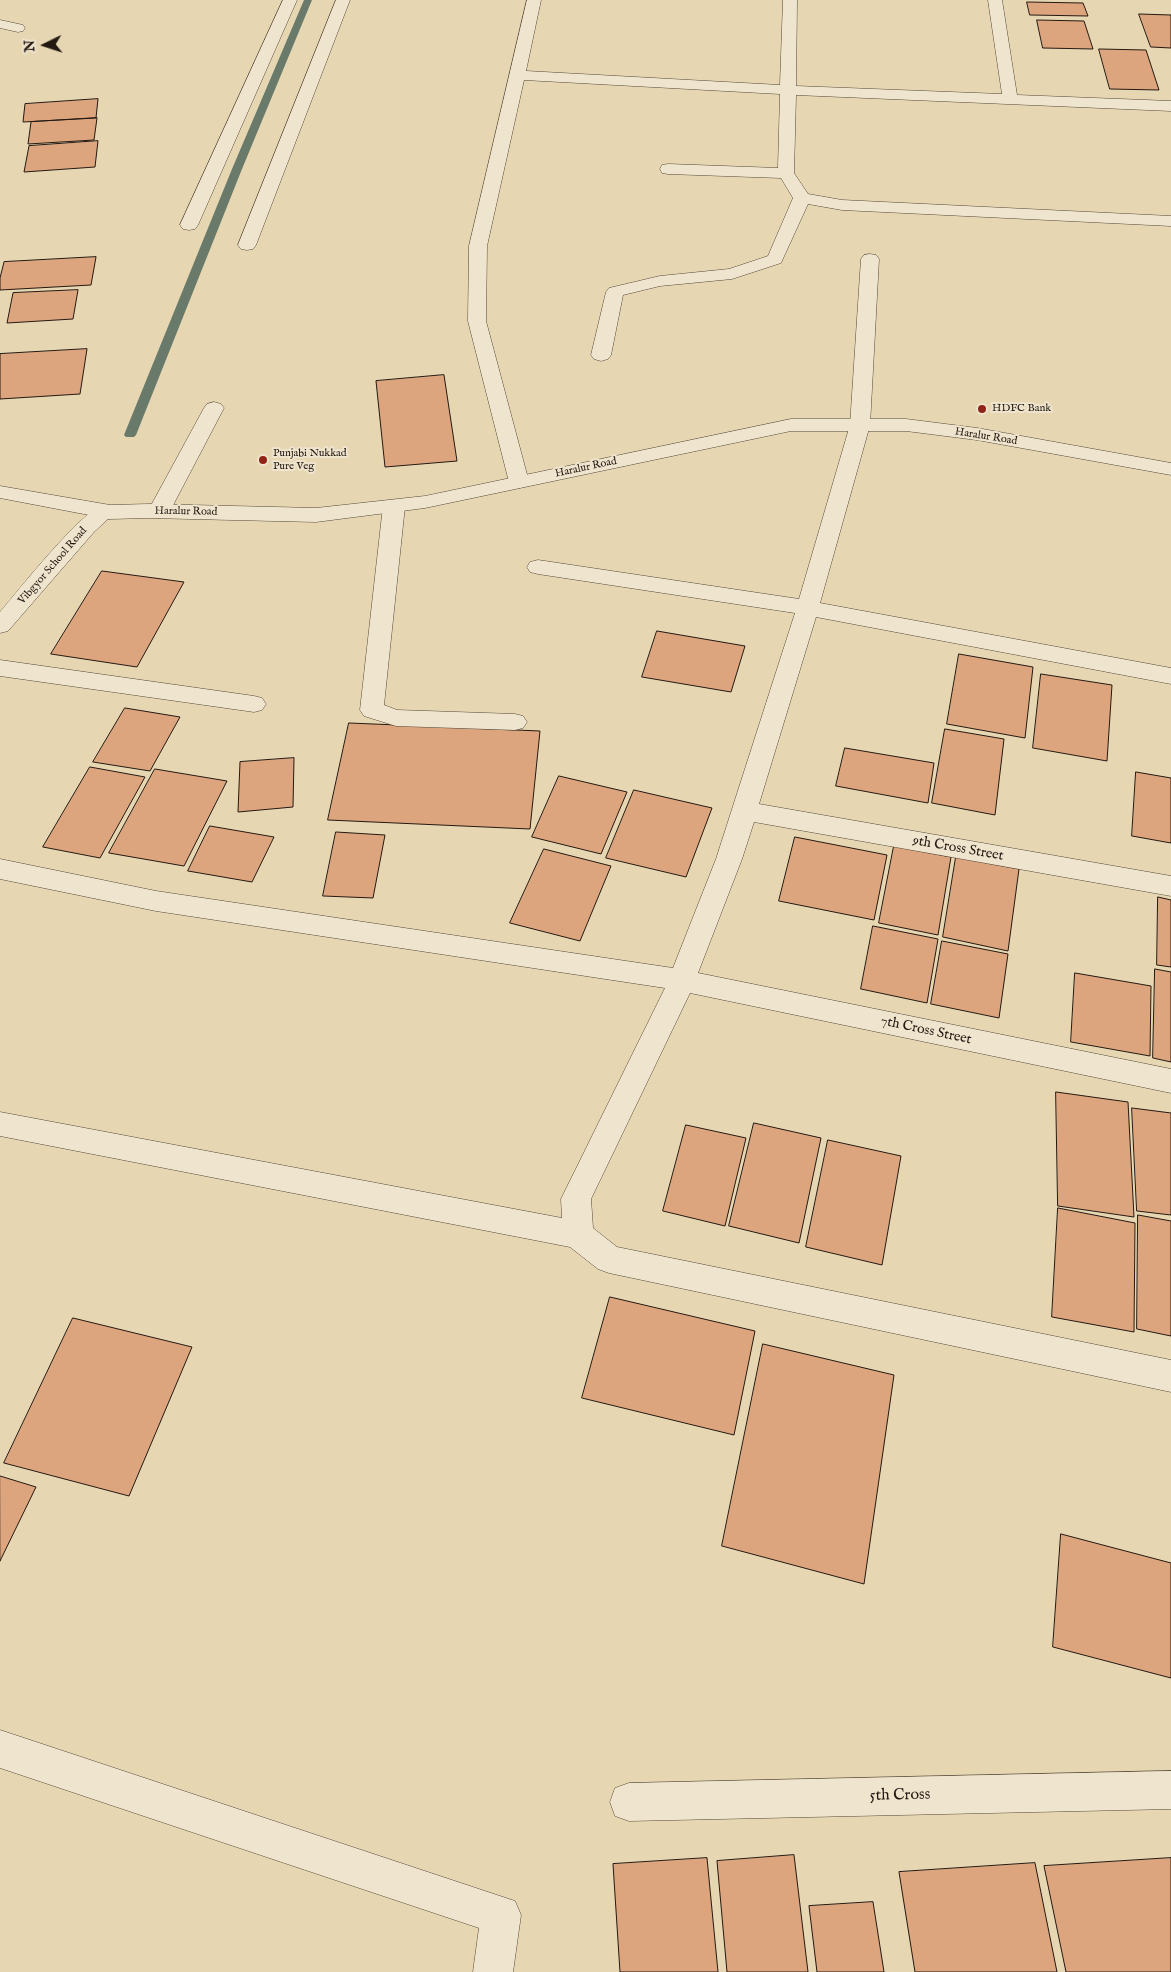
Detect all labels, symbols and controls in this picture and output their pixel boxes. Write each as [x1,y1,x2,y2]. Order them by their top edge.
north arrow [20,20,70,70]
text: N [21,39,39,53]
place label: HDFC Bank [992,402,1051,416]
marker: HDFC Bank [976,403,988,415]
street label: Haralur Road [954,426,1018,448]
place label: Punjabi Nukkad Pure Veg [273,447,347,473]
marker: Punjabi Nukkad Pure Veg [257,454,269,466]
street label: Haralur Road [554,455,618,481]
street label: Haralur Road [154,505,218,519]
street label: Vibgyor School Road [16,525,90,607]
street label: 9th Cross Street [911,833,1005,865]
street label: 7th Cross Street [879,1013,973,1049]
street label: 5th Cross [870,1786,930,1806]

